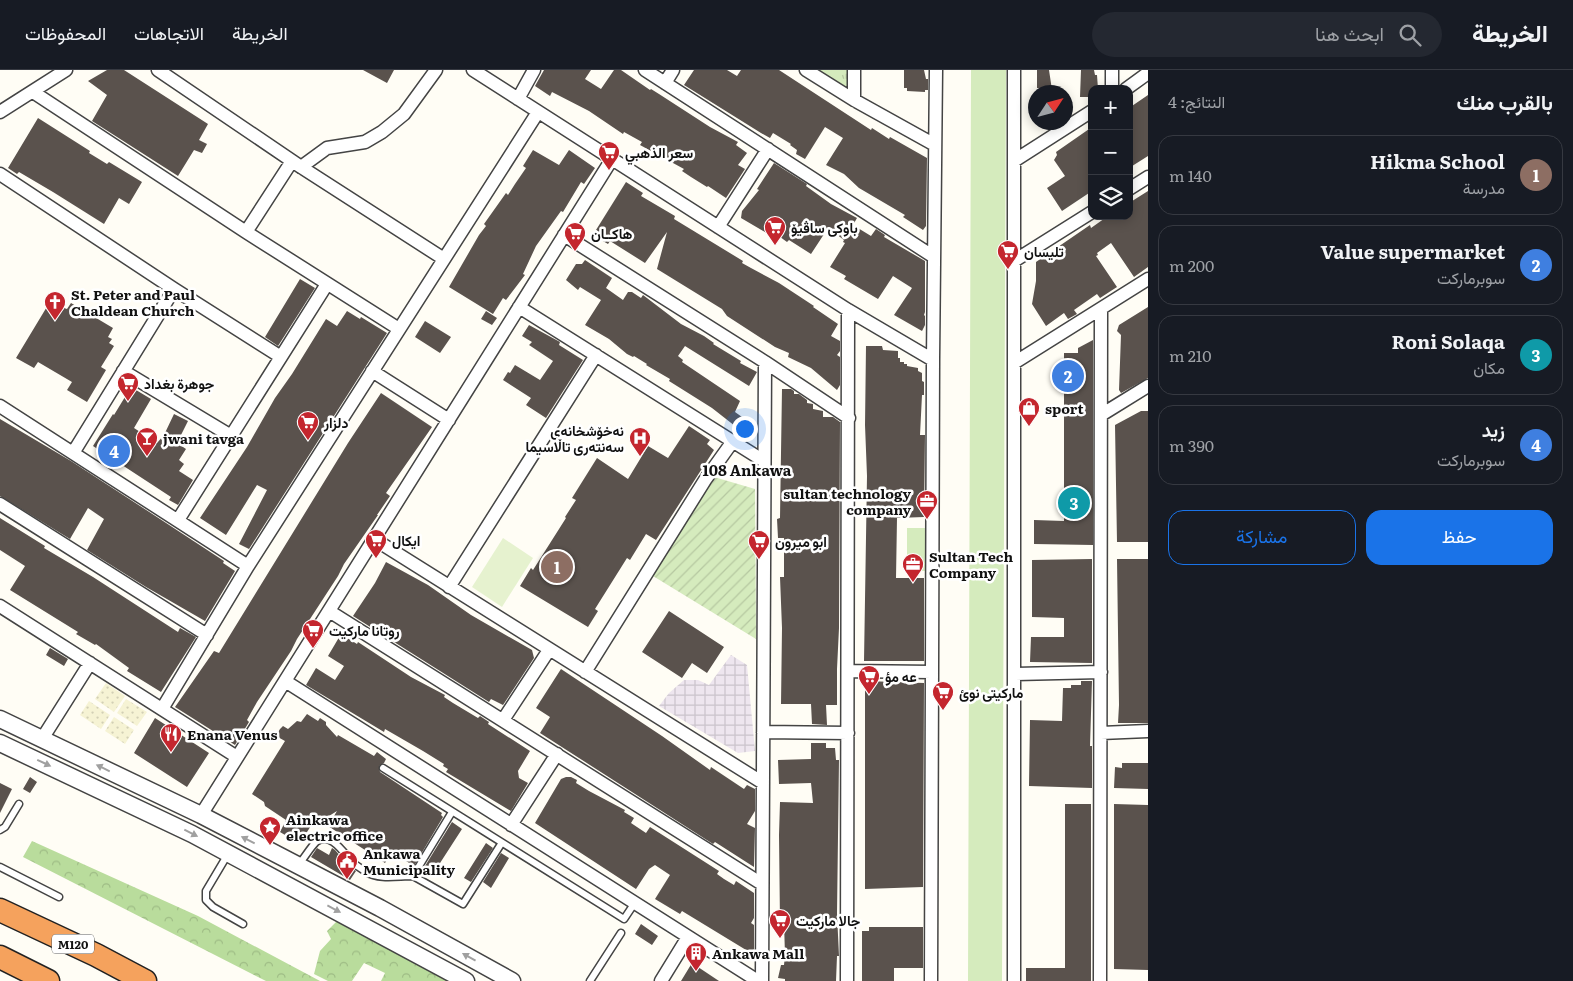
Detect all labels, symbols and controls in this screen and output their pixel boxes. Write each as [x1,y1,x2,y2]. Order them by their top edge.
search box [1092,12,1442,57]
text: الخريطة [1472,14,1548,49]
text: المحفوظات [25,19,106,46]
text: الاتجاهات [134,19,204,46]
text: الخريطة [232,19,288,46]
text: ابحث هنا [1315,19,1384,47]
icon: search [1396,21,1424,49]
north arrow [1028,85,1073,130]
map controls [1088,85,1133,220]
button: + [1088,85,1133,130]
text: بالقرب منك [1457,85,1553,116]
text: النتائج: 4 [1168,89,1225,113]
button: − [1088,130,1133,175]
supermarket icon: سعر الذهبي [597,140,621,171]
place label: سعر الذهبي [625,142,693,165]
text: Hikma School [1370,147,1505,175]
text: 140 m [1169,163,1212,187]
text: 1 [1533,163,1539,187]
button: layers [1088,175,1133,220]
text: مدرسة [1463,175,1505,199]
supermarket icon: باوکی ساڤیۆ [763,215,787,246]
place label: باوکی ساڤیۆ [791,217,858,237]
supermarket icon: هاكــان [563,221,587,252]
place label: هاكــان [591,223,633,243]
text: Value supermarket [1320,237,1505,265]
supermarket icon: تليسان [996,239,1020,270]
place label: تليسان [1024,241,1064,261]
text: 200 m [1169,253,1214,277]
text: 2 [1532,253,1540,277]
text: سوبرماركت [1437,265,1505,289]
place label: St. Peter and Paul Chaldean Church [71,284,195,320]
church icon: St. Peter and Paul Chaldean Church [43,290,67,321]
text: Roni Solaqa [1392,327,1505,355]
text: 210 m [1169,343,1212,367]
text: 3 [1532,343,1540,367]
text: مكان [1473,355,1505,379]
pin: 2 [1052,357,1084,395]
supermarket icon: جوهرة بغداد [116,371,140,402]
place label: جوهرة بغداد [144,373,215,393]
shop icon: sport [1017,396,1041,427]
place label: sport [1045,398,1084,418]
supermarket icon: دلزار [296,410,320,441]
place label: دلزار [323,412,349,432]
text: زيد [1482,415,1505,443]
your location [732,416,758,442]
place label: نەخۆشخانەی سەنتەری تاڵاسیما [525,420,624,456]
bar icon: jwani tavga [135,426,159,457]
hospital icon: نەخۆشخانەی سەنتەری تاڵاسیما [628,426,652,457]
place label: jwani tavga [163,428,245,448]
pin: 4 [98,432,130,470]
text: 390 m [1169,433,1214,457]
text: 4 [1531,433,1541,457]
text: سوبرماركت [1437,447,1505,471]
district label: 108 Ankawa [703,458,792,481]
place label: sultan technology company [783,483,911,519]
pin: 3 [1058,484,1090,522]
office icon: sultan technology company [915,489,939,520]
button: مشاركة [1168,510,1356,565]
button: حفظ [1366,510,1553,565]
supermarket icon: ايكال [364,528,388,559]
supermarket icon: ابو ميرون [747,529,771,560]
place label: ايكال [392,530,420,550]
place label: ابو ميرون [775,531,827,551]
place label: Sultan Tech Company [929,546,1013,582]
pin: 1 [541,548,573,586]
office icon: Sultan Tech Company [901,552,925,583]
supermarket icon: روتانا ماركيت [301,618,325,649]
place label: روتانا ماركيت [329,620,400,640]
supermarket icon: عه مؤ [857,664,881,695]
place label: عه مؤ [885,666,917,686]
supermarket icon: مارکیتی نوئ [931,680,955,711]
place label: مارکیتی نوئ [959,682,1024,702]
restaurant icon: Enana Venus [159,722,183,753]
place label: Enana Venus [187,724,277,744]
one-way arrow [37,759,51,767]
one-way arrow [95,764,110,772]
place label: Ainkawa electric office [286,809,383,845]
place icon: Ainkawa electric office [258,815,282,846]
one-way arrow [184,829,198,837]
one-way arrow [241,836,256,844]
place label: Ankawa Municipality [363,843,455,879]
public building icon: Ankawa Municipality [335,849,359,880]
one-way arrow [327,905,342,913]
supermarket icon: جالا ماركيت [768,908,792,939]
place label: جالا ماركيت [796,910,861,930]
road number: M120 [52,934,94,954]
building icon: Ankawa Mall [684,941,708,972]
place label: Ankawa Mall [712,943,804,963]
one-way arrow [462,953,476,962]

